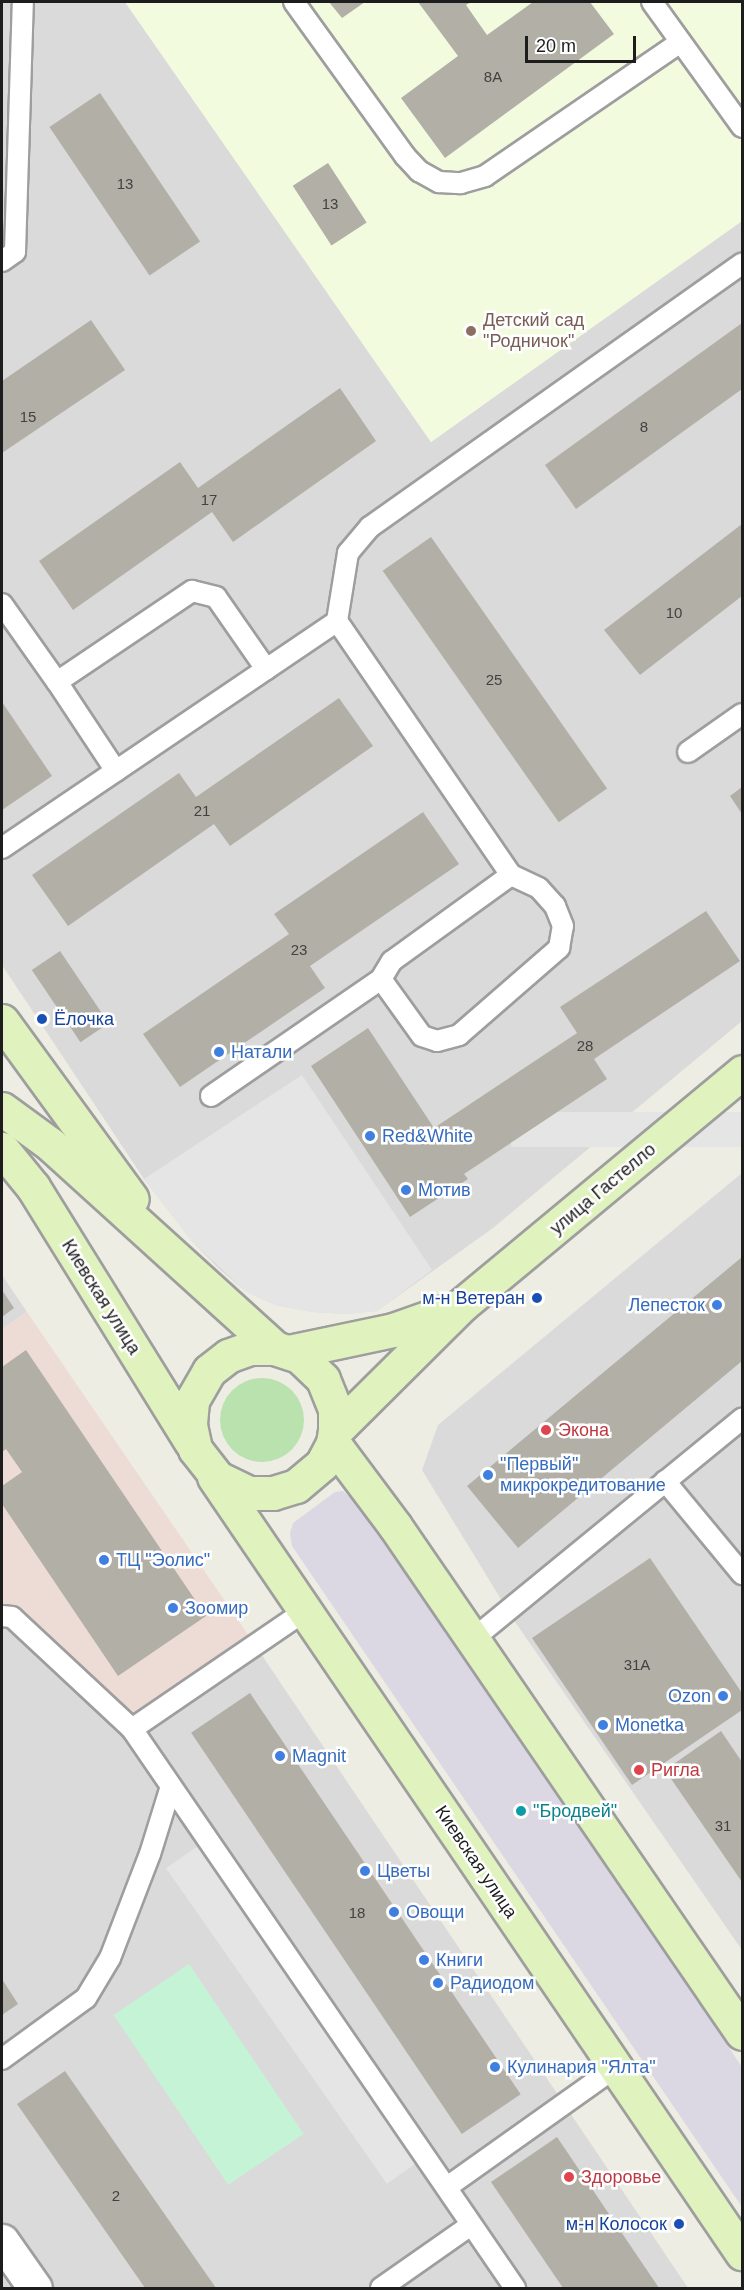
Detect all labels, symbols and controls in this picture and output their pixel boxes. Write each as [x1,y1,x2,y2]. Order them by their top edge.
scale bar [528,24,639,62]
text: 20 m [536,36,576,56]
house number: 8А [484,68,502,86]
house number: 13 [117,175,133,193]
house number: 13 [322,195,338,213]
place label: Детский сад "Родничок" [483,310,584,352]
marker: Детский сад "Родничок" [464,324,478,338]
house number: 15 [20,408,36,426]
house number: 8 [640,418,648,436]
house number: 17 [201,491,217,509]
house number: 10 [666,604,682,622]
house number: 25 [486,671,502,689]
house number: 21 [194,802,210,820]
house number: 23 [291,941,307,959]
place label: Ёлочка [54,1008,114,1030]
marker: Ёлочка [35,1012,49,1026]
house number: 28 [577,1037,593,1055]
place label: Натали [231,1041,292,1063]
marker: Натали [212,1045,226,1059]
place label: Red&White [382,1125,473,1147]
marker: Red&White [363,1129,377,1143]
street label: улица Гастелло [546,1139,660,1239]
place label: Мотив [418,1179,471,1201]
marker: Мотив [399,1183,413,1197]
street label: Киевская улица [57,1236,145,1358]
place label: м-н Ветеран [422,1287,525,1309]
marker: м-н Ветеран [530,1291,544,1305]
place label: Лепесток [628,1294,705,1316]
marker: Лепесток [710,1298,724,1312]
place label: Экона [558,1419,609,1441]
marker: Экона [539,1423,553,1437]
place label: "Первый" микрокредитование [500,1454,666,1496]
marker: "Первый" микрокредитование [481,1468,495,1482]
place label: ТЦ "Эолис" [116,1549,210,1571]
marker: ТЦ "Эолис" [97,1553,111,1567]
place label: Зоомир [185,1597,248,1619]
marker: Зоомир [166,1601,180,1615]
house number: 31А [624,1656,650,1674]
place label: Ozon [668,1685,711,1707]
marker: Ozon [716,1689,730,1703]
place label: Monetka [615,1714,684,1736]
marker: Monetka [596,1718,610,1732]
place label: Magnit [292,1745,346,1767]
marker: Magnit [273,1749,287,1763]
place label: Ригла [651,1759,700,1781]
marker: Ригла [632,1763,646,1777]
place label: "Бродвей" [533,1800,617,1822]
street label: Киевская улица [430,1801,522,1923]
marker: "Бродвей" [514,1804,528,1818]
house number: 31 [715,1817,731,1835]
place label: Цветы [377,1860,430,1882]
marker: Цветы [358,1864,372,1878]
place label: Овощи [406,1901,464,1923]
house number: 18 [349,1904,365,1922]
marker: Овощи [387,1905,401,1919]
place label: Книги [436,1949,483,1971]
marker: Книги [417,1953,431,1967]
place label: Радиодом [450,1972,534,1994]
marker: Радиодом [431,1976,445,1990]
place label: Кулинария "Ялта" [507,2056,656,2078]
marker: Кулинария "Ялта" [488,2060,502,2074]
place label: Здоровье [581,2166,661,2188]
marker: Здоровье [562,2170,576,2184]
house number: 2 [112,2187,120,2205]
place label: м-н Колосок [566,2213,667,2235]
marker: м-н Колосок [672,2217,686,2231]

